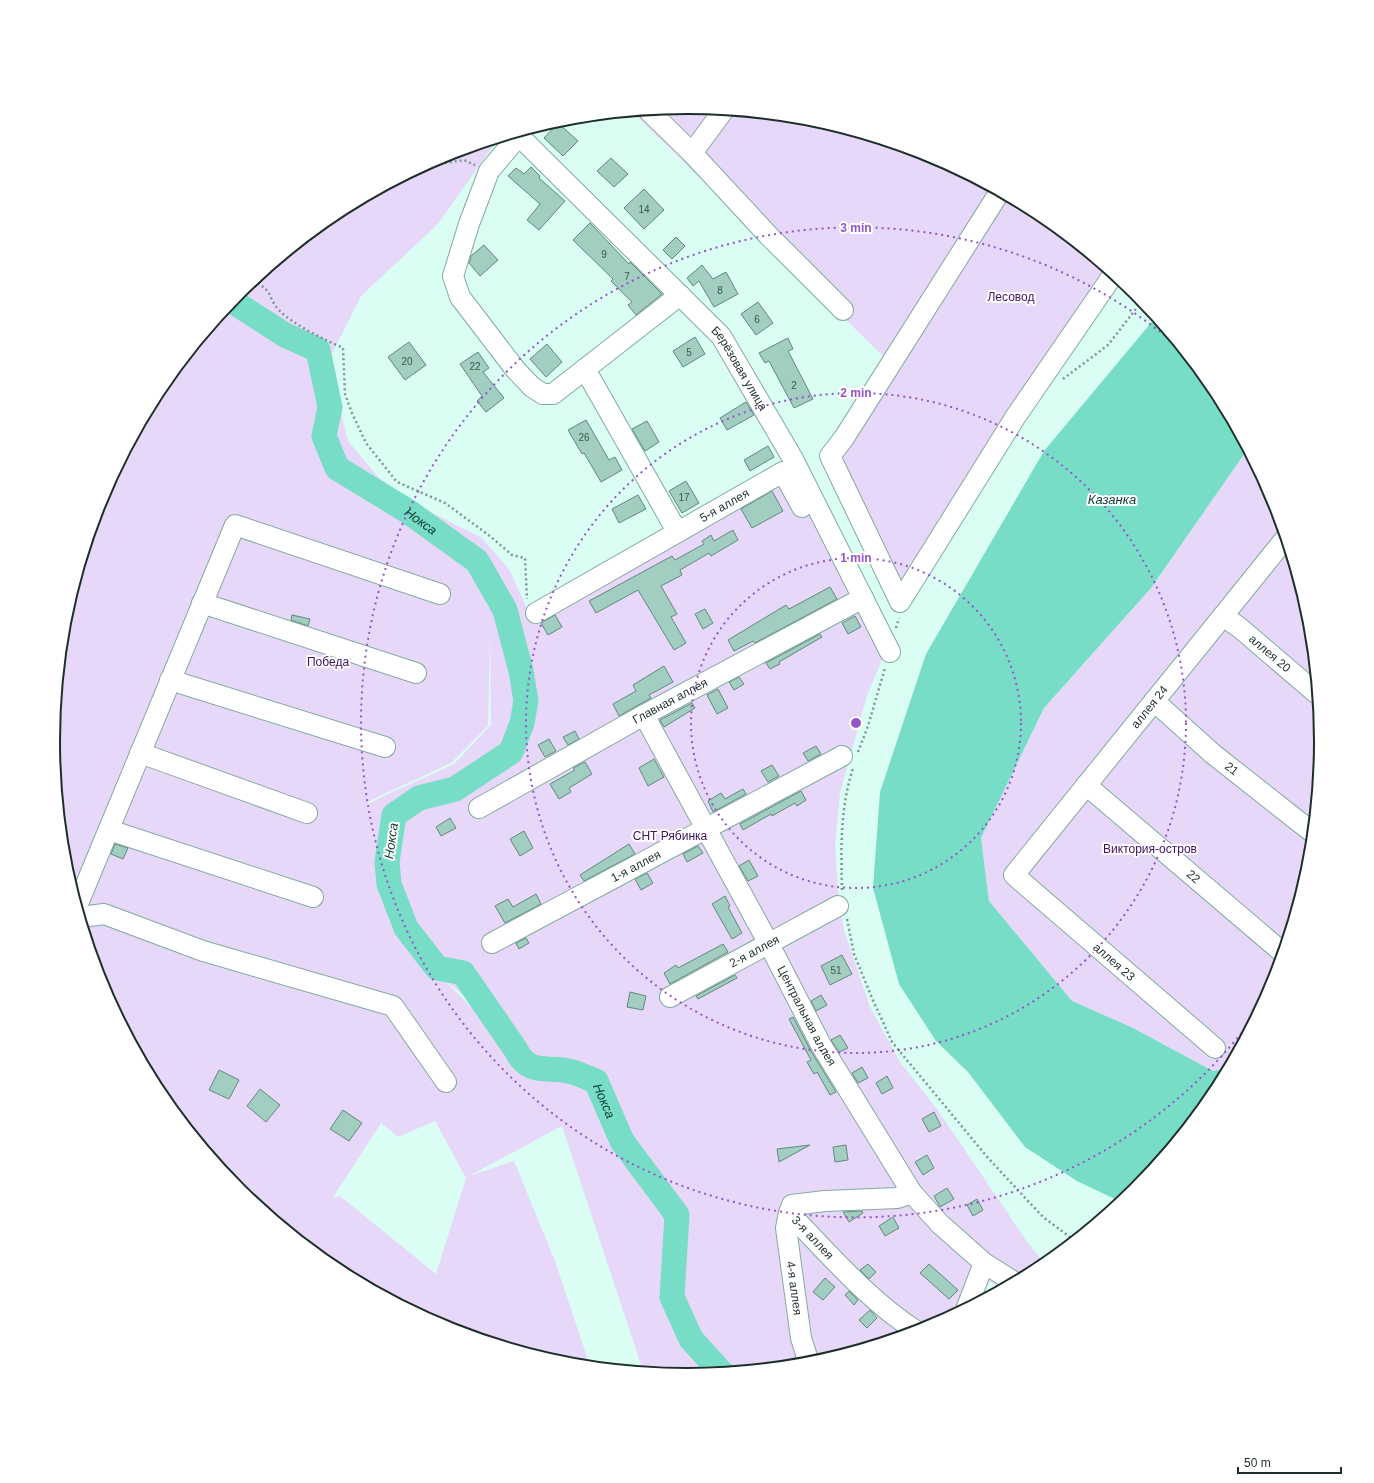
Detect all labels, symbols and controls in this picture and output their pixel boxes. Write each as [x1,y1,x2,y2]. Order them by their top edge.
house number: 14 [638,204,650,215]
text: 3 min [840,221,872,235]
house number: 9 [601,249,607,260]
house number: 7 [624,271,630,282]
house number: 8 [717,285,723,296]
park label: Лесовод [987,290,1035,304]
house number: 6 [754,314,760,325]
street label: Берёзовая улица [708,323,770,413]
house number: 5 [686,347,692,358]
house number: 20 [401,356,413,367]
house number: 22 [469,361,481,372]
house number: 2 [791,380,797,391]
text: 2 min [840,386,872,400]
house number: 26 [578,432,590,443]
street label: 5-я аллея [697,486,752,525]
house number: 17 [678,492,690,503]
water label: Казанка [1088,492,1136,507]
water label: Нокса [402,504,440,537]
text: 1 min [840,551,872,565]
street label: аллея 20 [1246,632,1294,675]
park label: Победа [307,655,349,669]
street label: Главная аллея [630,675,710,727]
street label: аллея 24 [1128,683,1171,731]
centre of rings [849,716,863,730]
street label: 21 [1222,759,1241,778]
water label: Нокса [381,822,401,860]
park label: СНТ Рябинка [633,829,708,843]
park label: Виктория-остров [1103,842,1197,856]
street label: 1-я аллея [608,847,663,885]
street label: 22 [1184,867,1203,886]
street label: 2-я аллея [727,932,782,970]
street label: аллея 23 [1090,940,1138,984]
street label: Центральная аллея [774,963,839,1068]
house number: 51 [830,965,842,976]
water label: Нокса [590,1081,619,1120]
street label: 3-я аллея [789,1213,837,1262]
street label: 4-я аллея [784,1260,805,1316]
scale bar [1238,1449,1341,1475]
text: 50 m [1244,1456,1271,1470]

